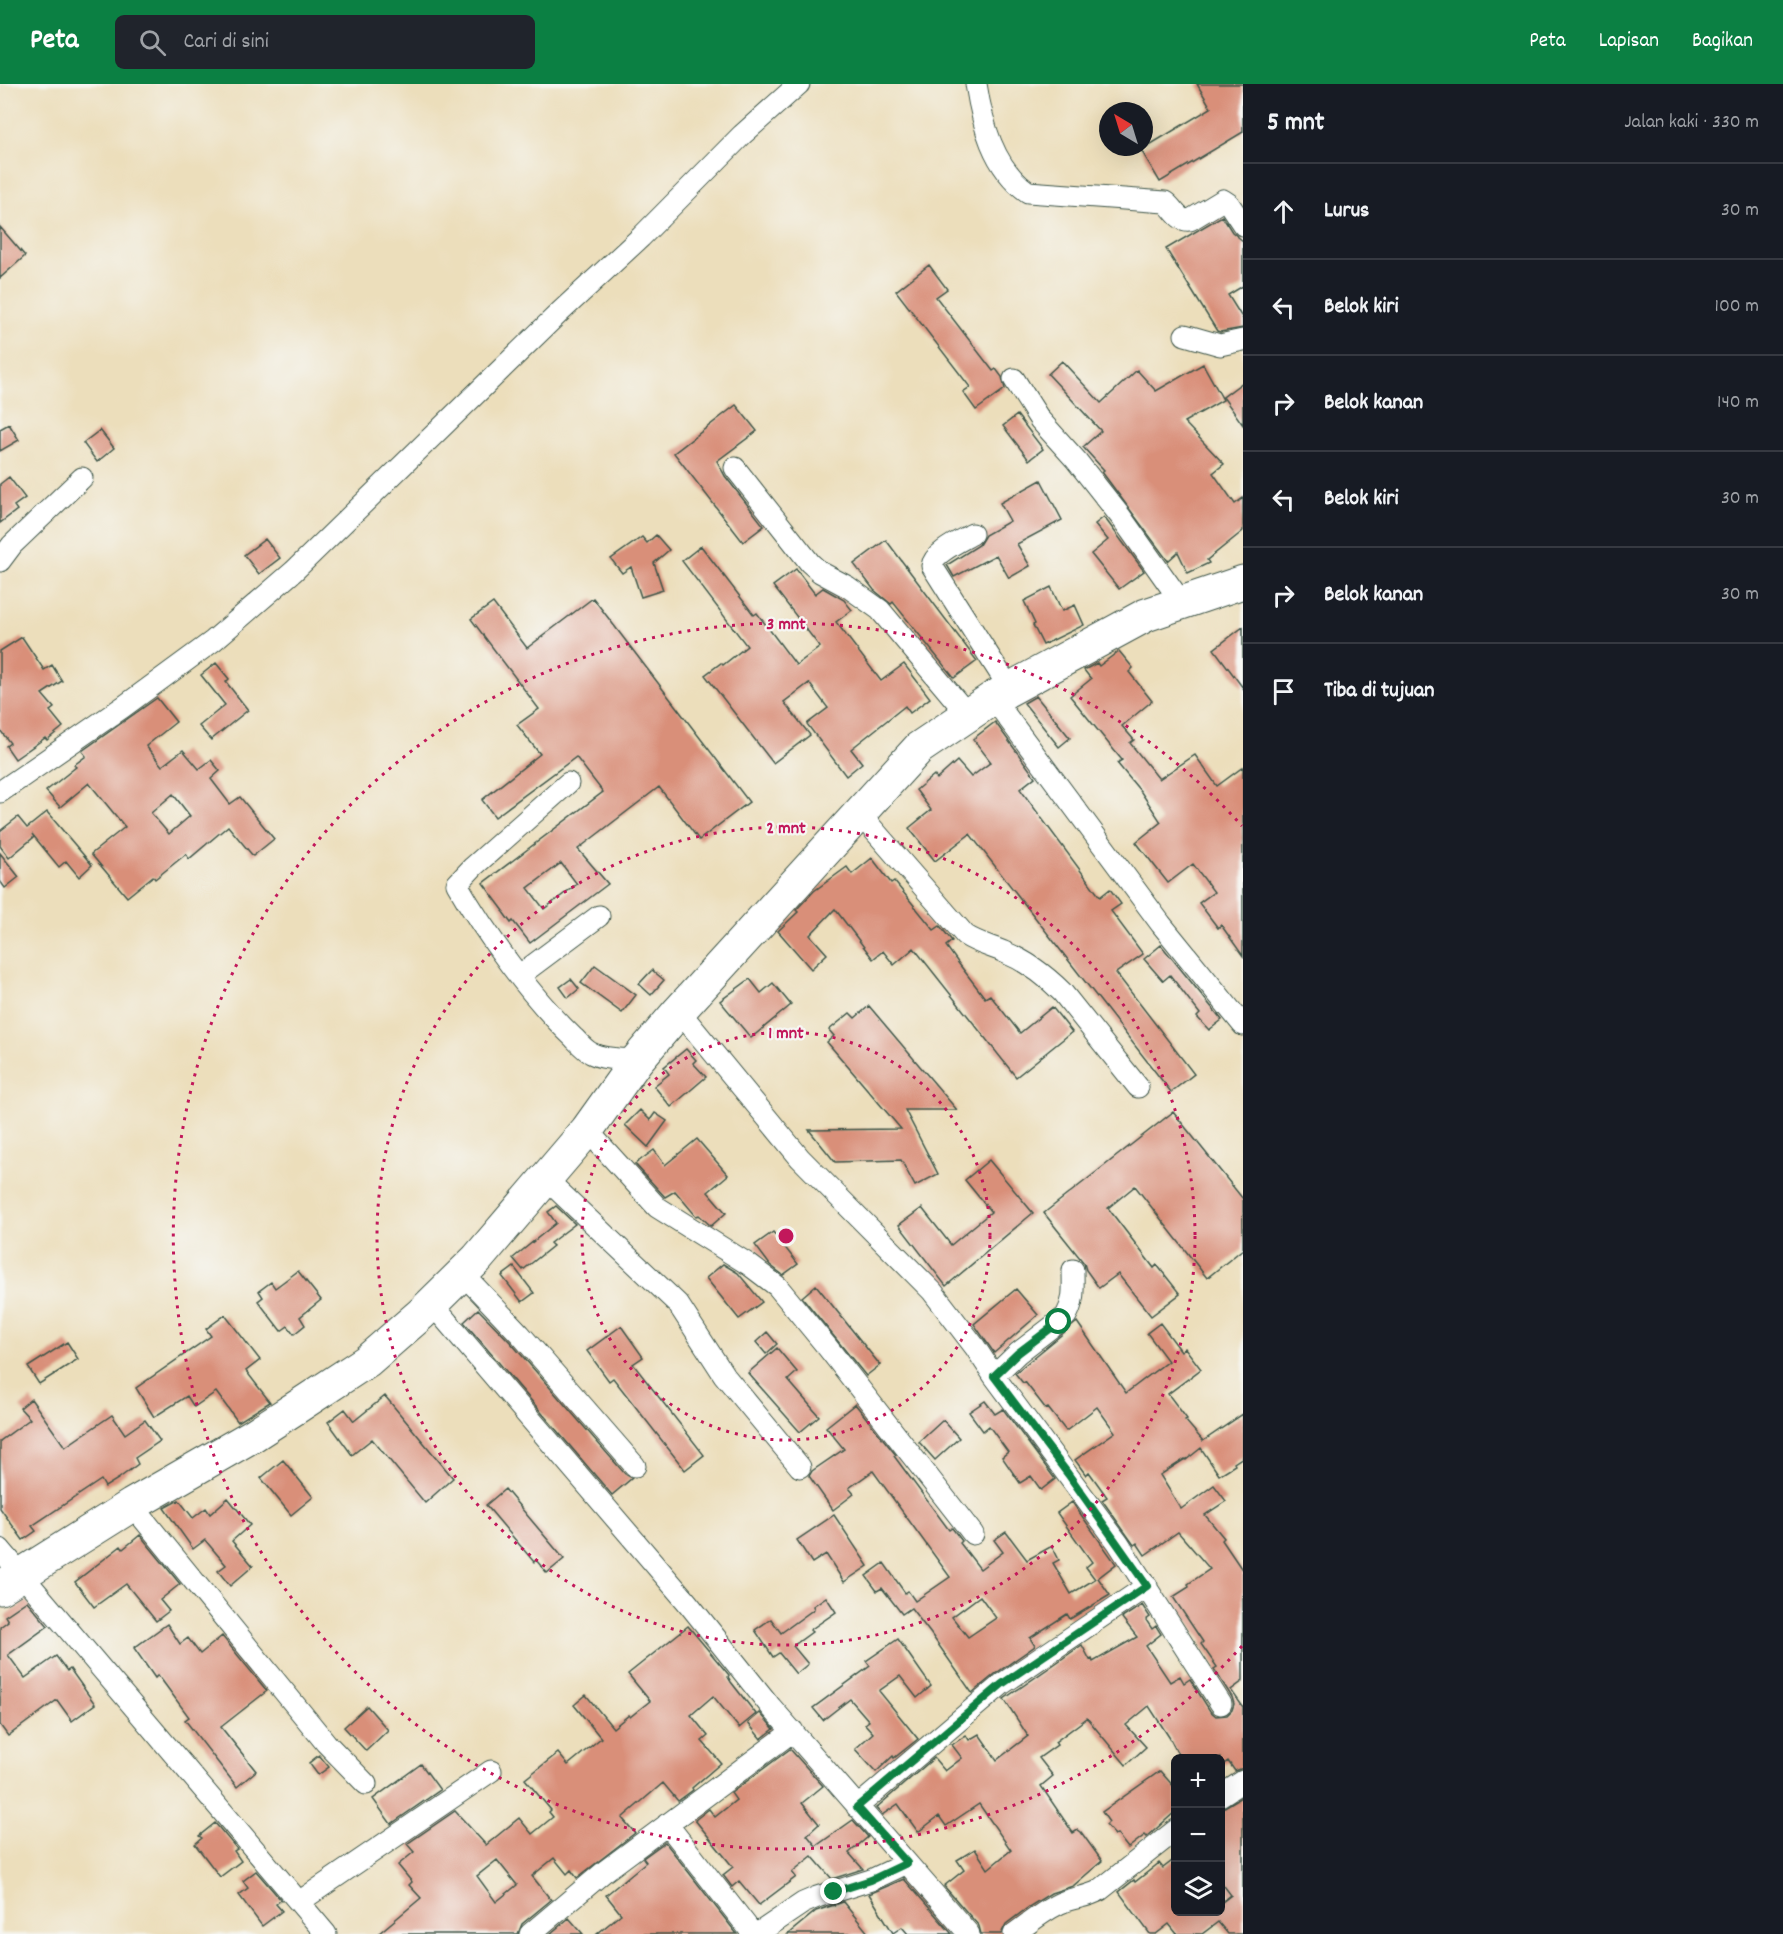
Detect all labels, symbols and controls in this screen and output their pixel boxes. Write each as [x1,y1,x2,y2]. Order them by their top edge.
search box [115,15,535,69]
text: Peta [30,22,79,62]
icon: search [136,26,169,59]
text: Cari di sini [184,27,269,58]
text: Peta [1529,27,1566,57]
text: Lapisan [1599,27,1659,57]
text: Bagikan [1692,27,1753,57]
north arrow [1099,102,1153,156]
text: 5 mnt [1267,105,1324,142]
text: Jalan kaki · 330 m [1624,109,1759,137]
icon: ahead [1267,195,1300,228]
text: Lurus [1324,196,1369,227]
text: 30 m [1721,197,1759,225]
icon: left [1267,291,1300,324]
text: Belok kiri [1324,292,1398,323]
text: 100 m [1715,293,1759,321]
icon: right [1267,387,1300,420]
text: Belok kanan [1324,388,1423,419]
text: 140 m [1717,389,1759,417]
icon: left [1267,483,1300,516]
text: Belok kiri [1324,484,1398,515]
text: 30 m [1721,485,1759,513]
icon: right [1267,579,1300,612]
text: Belok kanan [1324,580,1423,611]
text: 30 m [1721,581,1759,609]
text: 3 mnt [766,613,806,638]
icon: arrive [1267,675,1300,708]
text: Tiba di tujuan [1324,676,1434,707]
text: 2 mnt [766,817,806,842]
text: 1 mnt [768,1022,804,1047]
centre of rings [776,1226,796,1246]
route start [1045,1308,1071,1334]
map controls [1171,1754,1225,1916]
button: + [1171,1754,1225,1808]
button: − [1171,1808,1225,1862]
button: layers [1171,1862,1225,1916]
route end [820,1878,846,1904]

